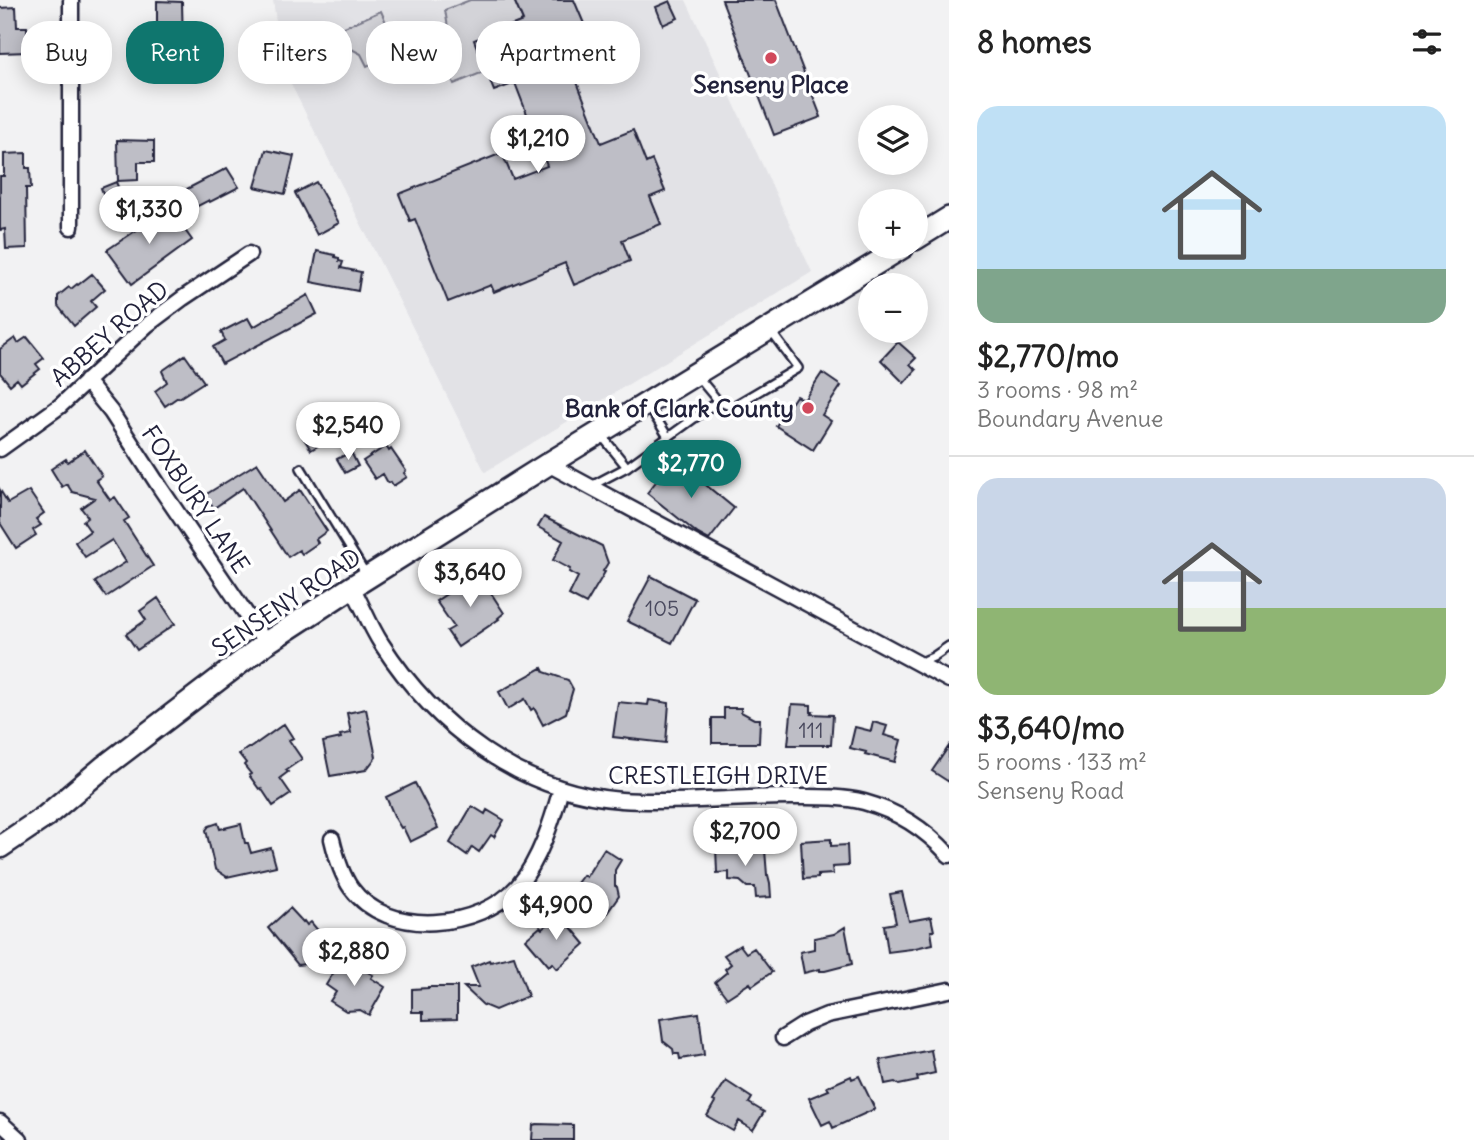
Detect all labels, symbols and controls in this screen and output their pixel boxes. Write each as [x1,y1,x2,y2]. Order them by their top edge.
chip: Buy [21,21,112,84]
chip: Rent [126,21,224,84]
chip: Filters [238,21,352,84]
chip: New [366,21,462,84]
chip: Apartment [476,21,640,84]
text: 8 homes [977,23,1092,61]
icon: filters [1408,23,1446,61]
marker: Senseny Place [763,50,779,66]
place label: Senseny Place [693,69,849,99]
map controls [858,105,928,343]
button: layers [858,105,928,175]
pin: $1,210 [481,116,595,175]
text: $1,210 [506,123,570,152]
icon: home [1149,152,1275,278]
pin: $1,330 [92,187,206,246]
button: + [858,189,928,259]
text: $1,330 [115,194,183,223]
button: − [858,273,928,343]
street label: ABBEY ROAD [44,274,174,392]
text: $2,770/mo [977,337,1119,375]
text: 3 rooms · 98 m² [977,375,1138,404]
place label: Bank of Clark County [565,393,794,423]
marker: Bank of Clark County [800,400,816,416]
pin: $2,540 [291,402,405,462]
text: Boundary Avenue [977,404,1163,433]
text: $2,540 [312,410,384,439]
street label: FOXBURY LANE [136,419,256,579]
pin: $2,770 [634,440,748,500]
text: $2,770 [657,448,725,477]
icon: home [1149,524,1275,650]
street label: SENSENY ROAD [206,541,366,663]
pin: $3,640 [413,550,527,609]
text: $3,640 [434,557,506,586]
house number: 105 [645,595,679,622]
text: $3,640/mo [977,709,1125,747]
house number: 111 [798,717,824,744]
text: 5 rooms · 133 m² [977,747,1147,776]
street label: CRESTLEIGH DRIVE [608,760,828,790]
text: Senseny Road [977,776,1124,805]
pin: $2,700 [688,808,802,868]
text: $2,700 [709,816,781,845]
pin: $4,900 [499,883,613,942]
text: $4,900 [519,890,593,919]
pin: $2,880 [297,928,411,988]
text: $2,880 [318,936,390,965]

